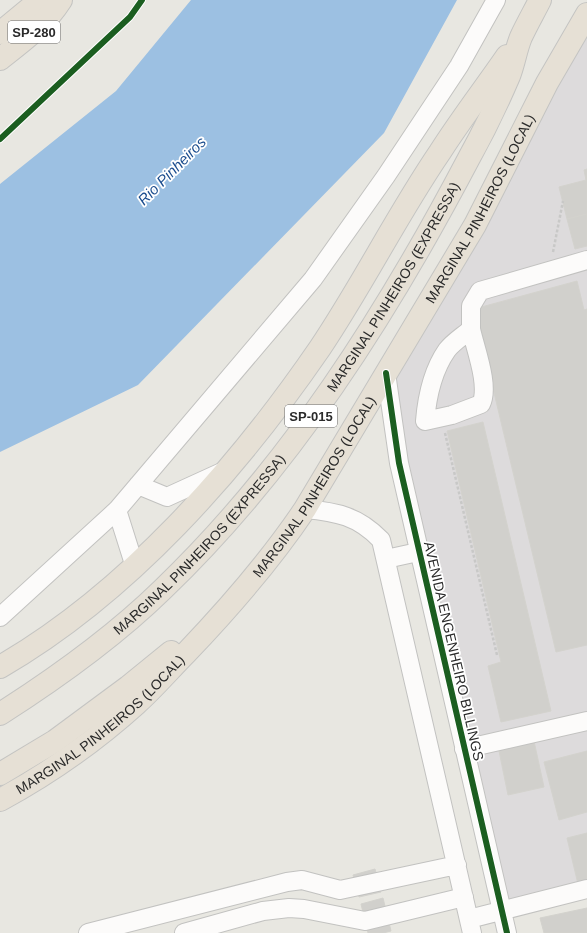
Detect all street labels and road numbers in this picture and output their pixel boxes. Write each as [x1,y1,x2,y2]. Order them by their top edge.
road number: SP-280 [8,21,60,43]
street label: MARGINAL PINHEIROS (LOCAL) [422,112,538,306]
street label: MARGINAL PINHEIROS (EXPRESSA) [324,179,463,395]
street label: MARGINAL PINHEIROS (LOCAL) [249,393,379,580]
road number: SP-015 [285,405,337,427]
street label: MARGINAL PINHEIROS (EXPRESSA) [110,451,288,638]
street label: AVENIDA ENGENHEIRO BILLINGS [421,540,487,762]
street label: MARGINAL PINHEIROS (LOCAL) [13,652,188,797]

